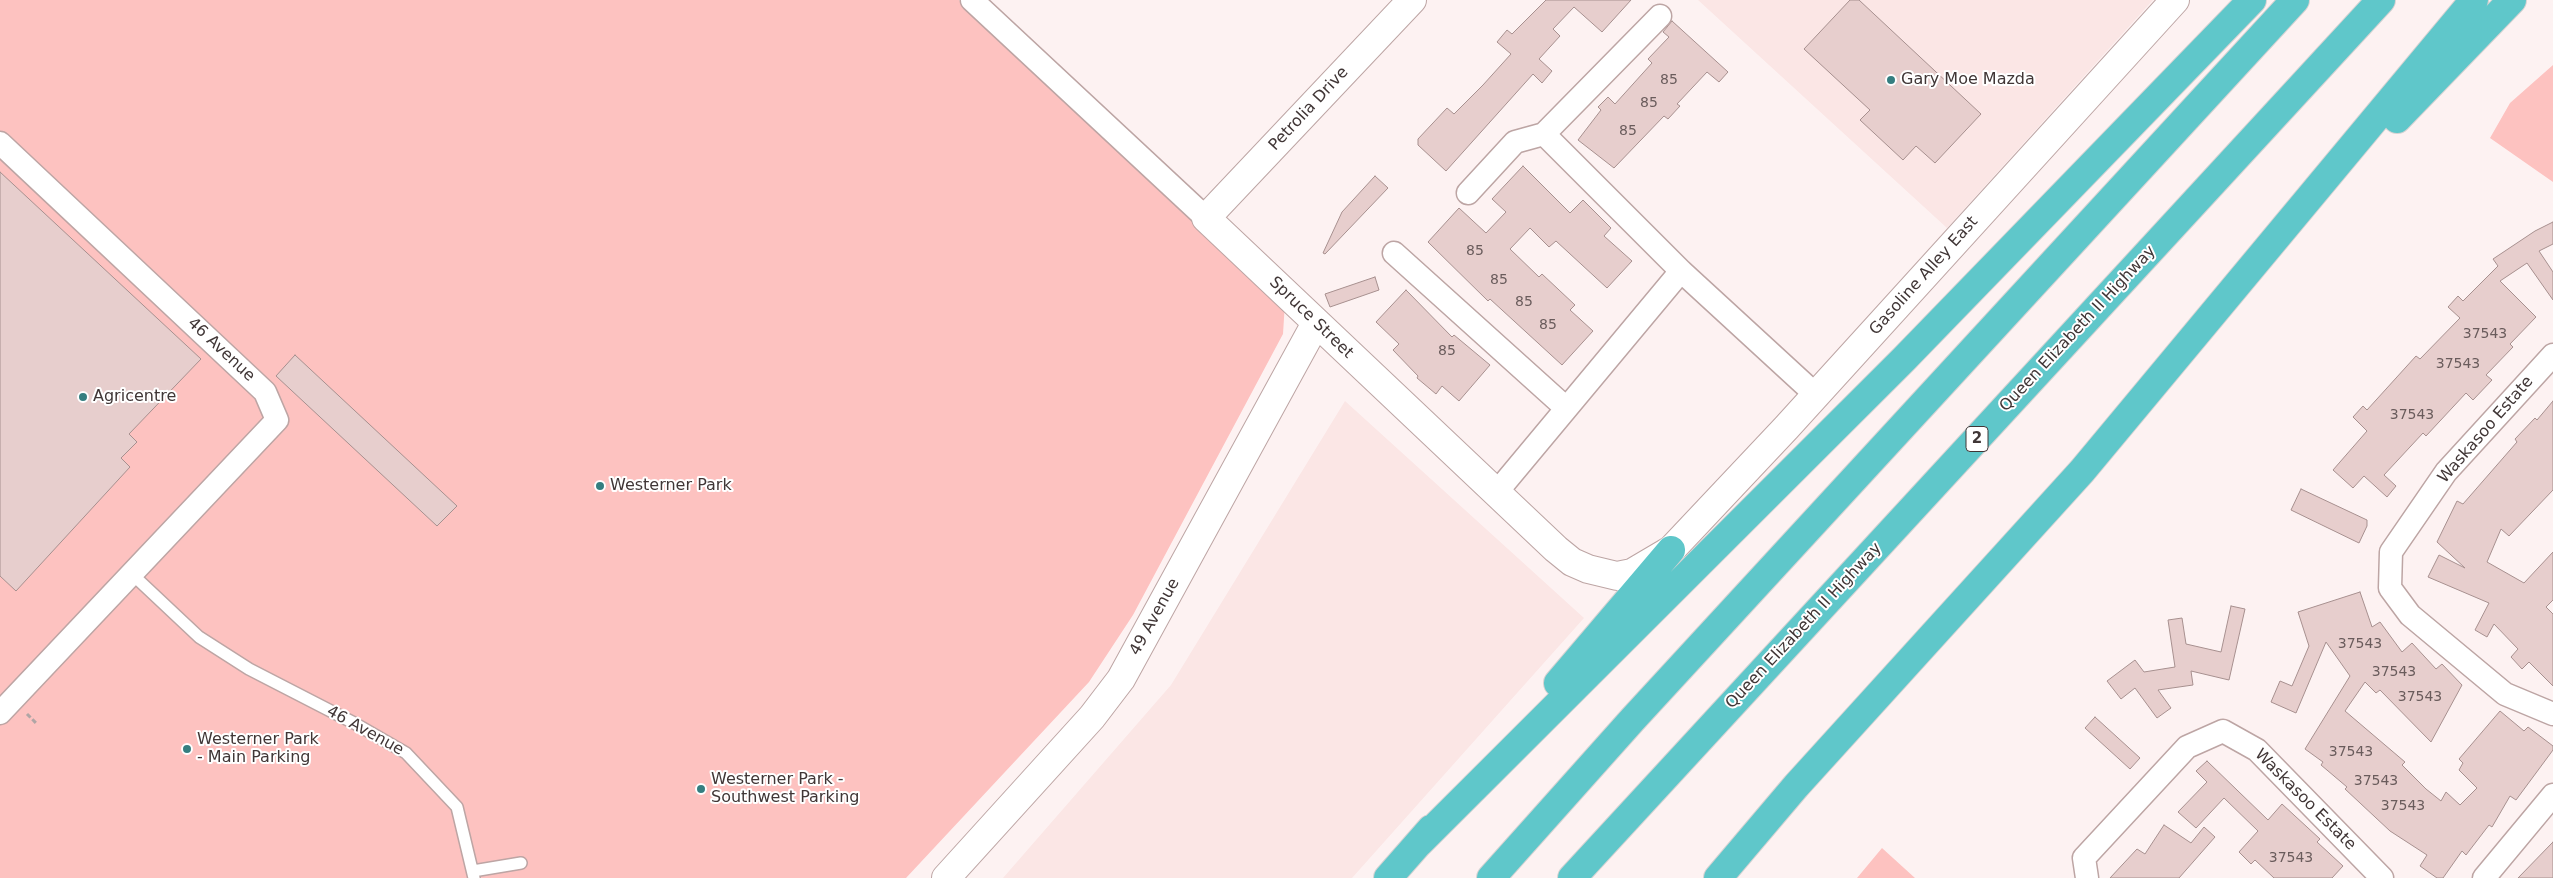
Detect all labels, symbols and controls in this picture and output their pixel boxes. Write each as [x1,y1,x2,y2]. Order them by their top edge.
street label: Petrolia Drive [1265,63,1353,155]
place label: Gary Moe Mazda [1901,70,2035,90]
house number: 85 [1660,72,1678,88]
marker: Gary Moe Mazda [1885,74,1897,86]
house number: 85 [1640,95,1658,111]
house number: 85 [1619,123,1637,139]
street label: Gasoline Alley East [1866,213,1982,339]
street label: Queen Elizabeth II Highway [1996,242,2160,416]
house number: 85 [1466,243,1484,259]
house number: 85 [1490,272,1508,288]
street label: Spruce Street [1265,273,1357,363]
house number: 85 [1515,294,1533,310]
street label: 46 Avenue [183,314,259,386]
house number: 85 [1539,317,1557,333]
house number: 37543 [2463,326,2507,342]
house number: 85 [1438,343,1456,359]
house number: 37543 [2436,356,2480,372]
street label: Waskasoo Estate [2434,373,2538,487]
place label: Agricentre [93,387,176,407]
marker: Agricentre [77,391,89,403]
house number: 37543 [2390,407,2434,423]
road number: 2 [1966,426,1988,452]
place label: Westerner Park [610,476,732,496]
marker: Westerner Park [594,480,606,492]
street label: Queen Elizabeth II Highway [1722,539,1886,713]
street label: 49 Avenue [1126,575,1184,659]
house number: 37543 [2338,636,2382,652]
house number: 37543 [2372,664,2416,680]
house number: 37543 [2398,689,2442,705]
street label: 46 Avenue [323,702,407,760]
place label: Westerner Park - Main Parking [197,730,319,768]
marker: Westerner Park - Main Parking [181,743,193,755]
house number: 37543 [2329,744,2373,760]
street label: Waskasoo Estate [2250,745,2360,855]
place label: Westerner Park - Southwest Parking [711,770,859,808]
house number: 37543 [2354,773,2398,789]
marker: Westerner Park - Southwest Parking [695,783,707,795]
house number: 37543 [2381,798,2425,814]
house number: 37543 [2269,850,2313,866]

